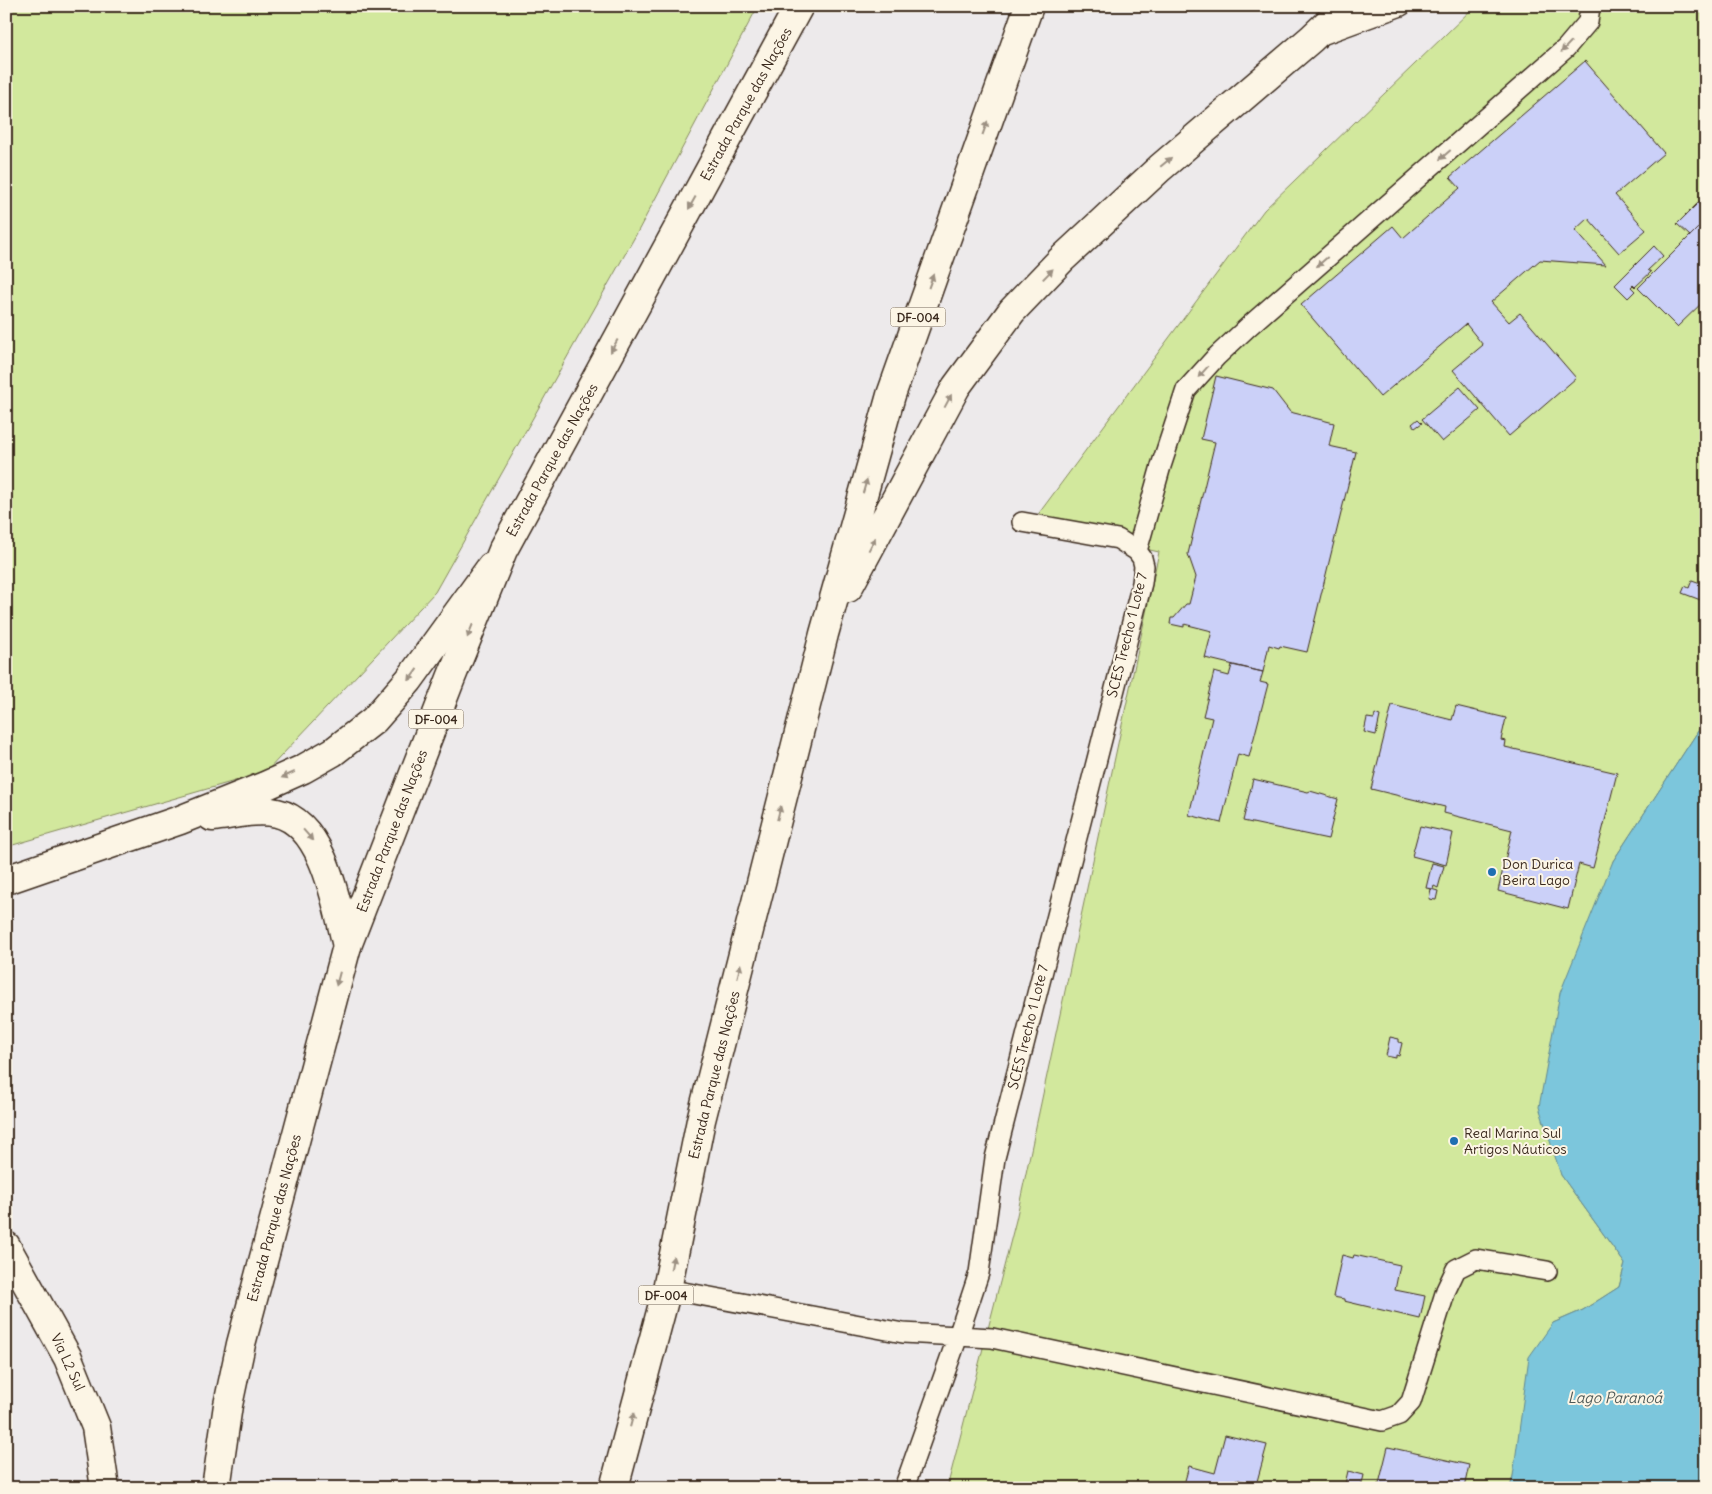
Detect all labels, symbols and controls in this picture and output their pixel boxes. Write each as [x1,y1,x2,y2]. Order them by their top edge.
street label: Estrada Parque das Nações [696,24,796,184]
one-way arrow [1560,40,1572,52]
one-way arrow [981,120,989,135]
one-way arrow [1438,149,1451,160]
one-way arrow [1160,157,1173,168]
one-way arrow [688,196,696,210]
one-way arrow [1317,256,1329,268]
one-way arrow [1042,268,1054,280]
one-way arrow [927,273,935,288]
road number: DF-004 [890,308,946,326]
one-way arrow [610,338,618,353]
one-way arrow [1197,365,1209,377]
street label: Estrada Parque das Nações [502,380,602,540]
one-way arrow [944,394,952,408]
one-way arrow [862,478,870,493]
one-way arrow [868,537,876,552]
street label: SCES Trecho 1 Lote 7 [1103,571,1151,699]
one-way arrow [466,624,474,638]
one-way arrow [408,668,419,681]
road number: DF-004 [408,710,464,729]
street label: Estrada Parque das Nações [353,747,431,915]
one-way arrow [281,772,295,780]
one-way arrow [775,806,783,821]
one-way arrow [302,829,314,841]
place label: Don Durica Beira Lago [1502,855,1573,889]
marker: Don Durica Beira Lago [1486,866,1498,878]
one-way arrow [735,963,743,978]
street label: SCES Trecho 1 Lote 7 [1004,963,1052,1091]
one-way arrow [334,972,342,987]
street label: Estrada Parque das Nações [684,989,744,1161]
place label: Real Marina Sul Artigos Náuticos [1464,1124,1567,1158]
street label: Estrada Parque das Nações [243,1132,305,1304]
marker: Real Marina Sul Artigos Náuticos [1448,1135,1460,1147]
one-way arrow [669,1254,677,1270]
road number: DF-004 [638,1286,694,1304]
street label: Via L2 Sul [47,1331,89,1393]
water label: Lago Paranoá [1568,1388,1664,1407]
one-way arrow [628,1413,636,1428]

